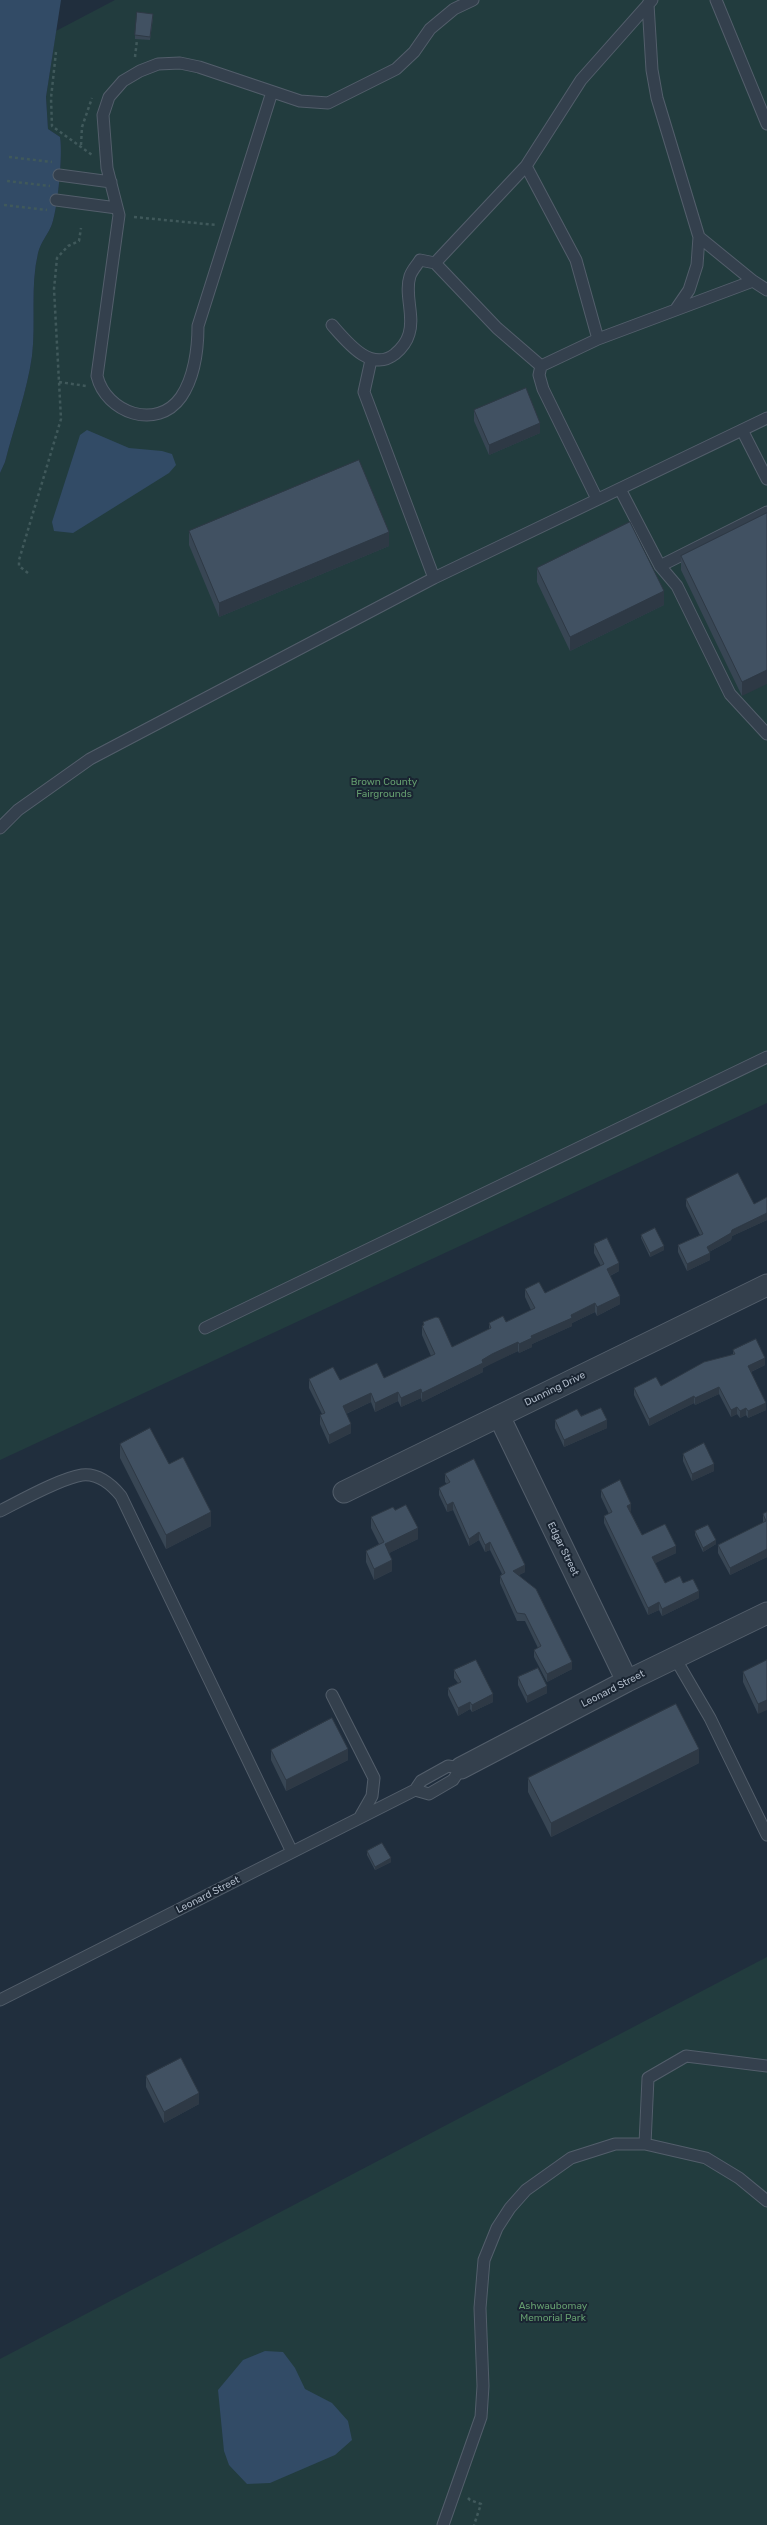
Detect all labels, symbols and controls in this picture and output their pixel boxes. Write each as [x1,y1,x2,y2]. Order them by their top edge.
park label: Brown County Fairgrounds [351,776,417,800]
street label: Dunning Drive [523,1369,587,1409]
street label: Edgar Street [545,1520,581,1578]
street label: Leonard Street [579,1668,647,1710]
street label: Leonard Street [174,1874,242,1916]
park label: Ashwaubomay Memorial Park [519,2300,587,2324]

